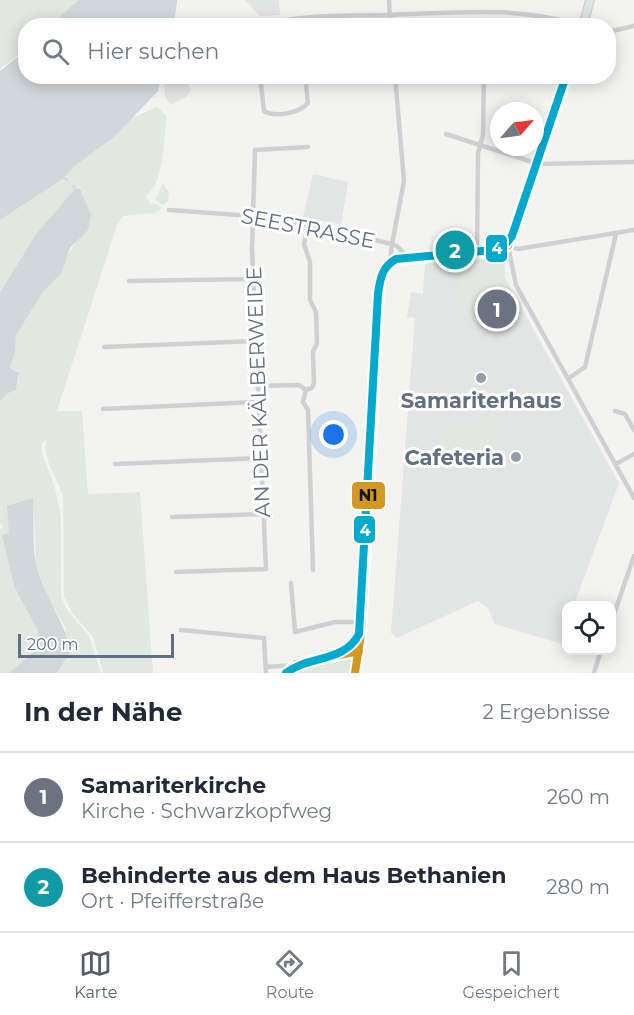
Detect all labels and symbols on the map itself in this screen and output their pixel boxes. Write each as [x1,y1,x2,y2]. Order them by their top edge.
north arrow [490,102,544,156]
street label: SEESTRASSE [239,203,377,253]
pin: 2 [436,228,474,272]
line badge: 4 [485,234,508,263]
text: 4 [491,239,503,258]
street label: AN DER KÄLBERWEIDE [241,266,275,518]
pin: 1 [478,286,516,332]
marker: Samariterhaus [474,371,488,385]
place label: Samariterhaus [401,388,561,413]
your location [319,420,348,449]
place label: Cafeteria [404,445,504,470]
marker: Cafeteria [509,450,523,464]
line badge: N1 [351,481,386,510]
text: N1 [358,486,378,505]
line badge: 4 [353,515,376,544]
text: 4 [359,521,371,540]
scale bar [18,631,174,658]

